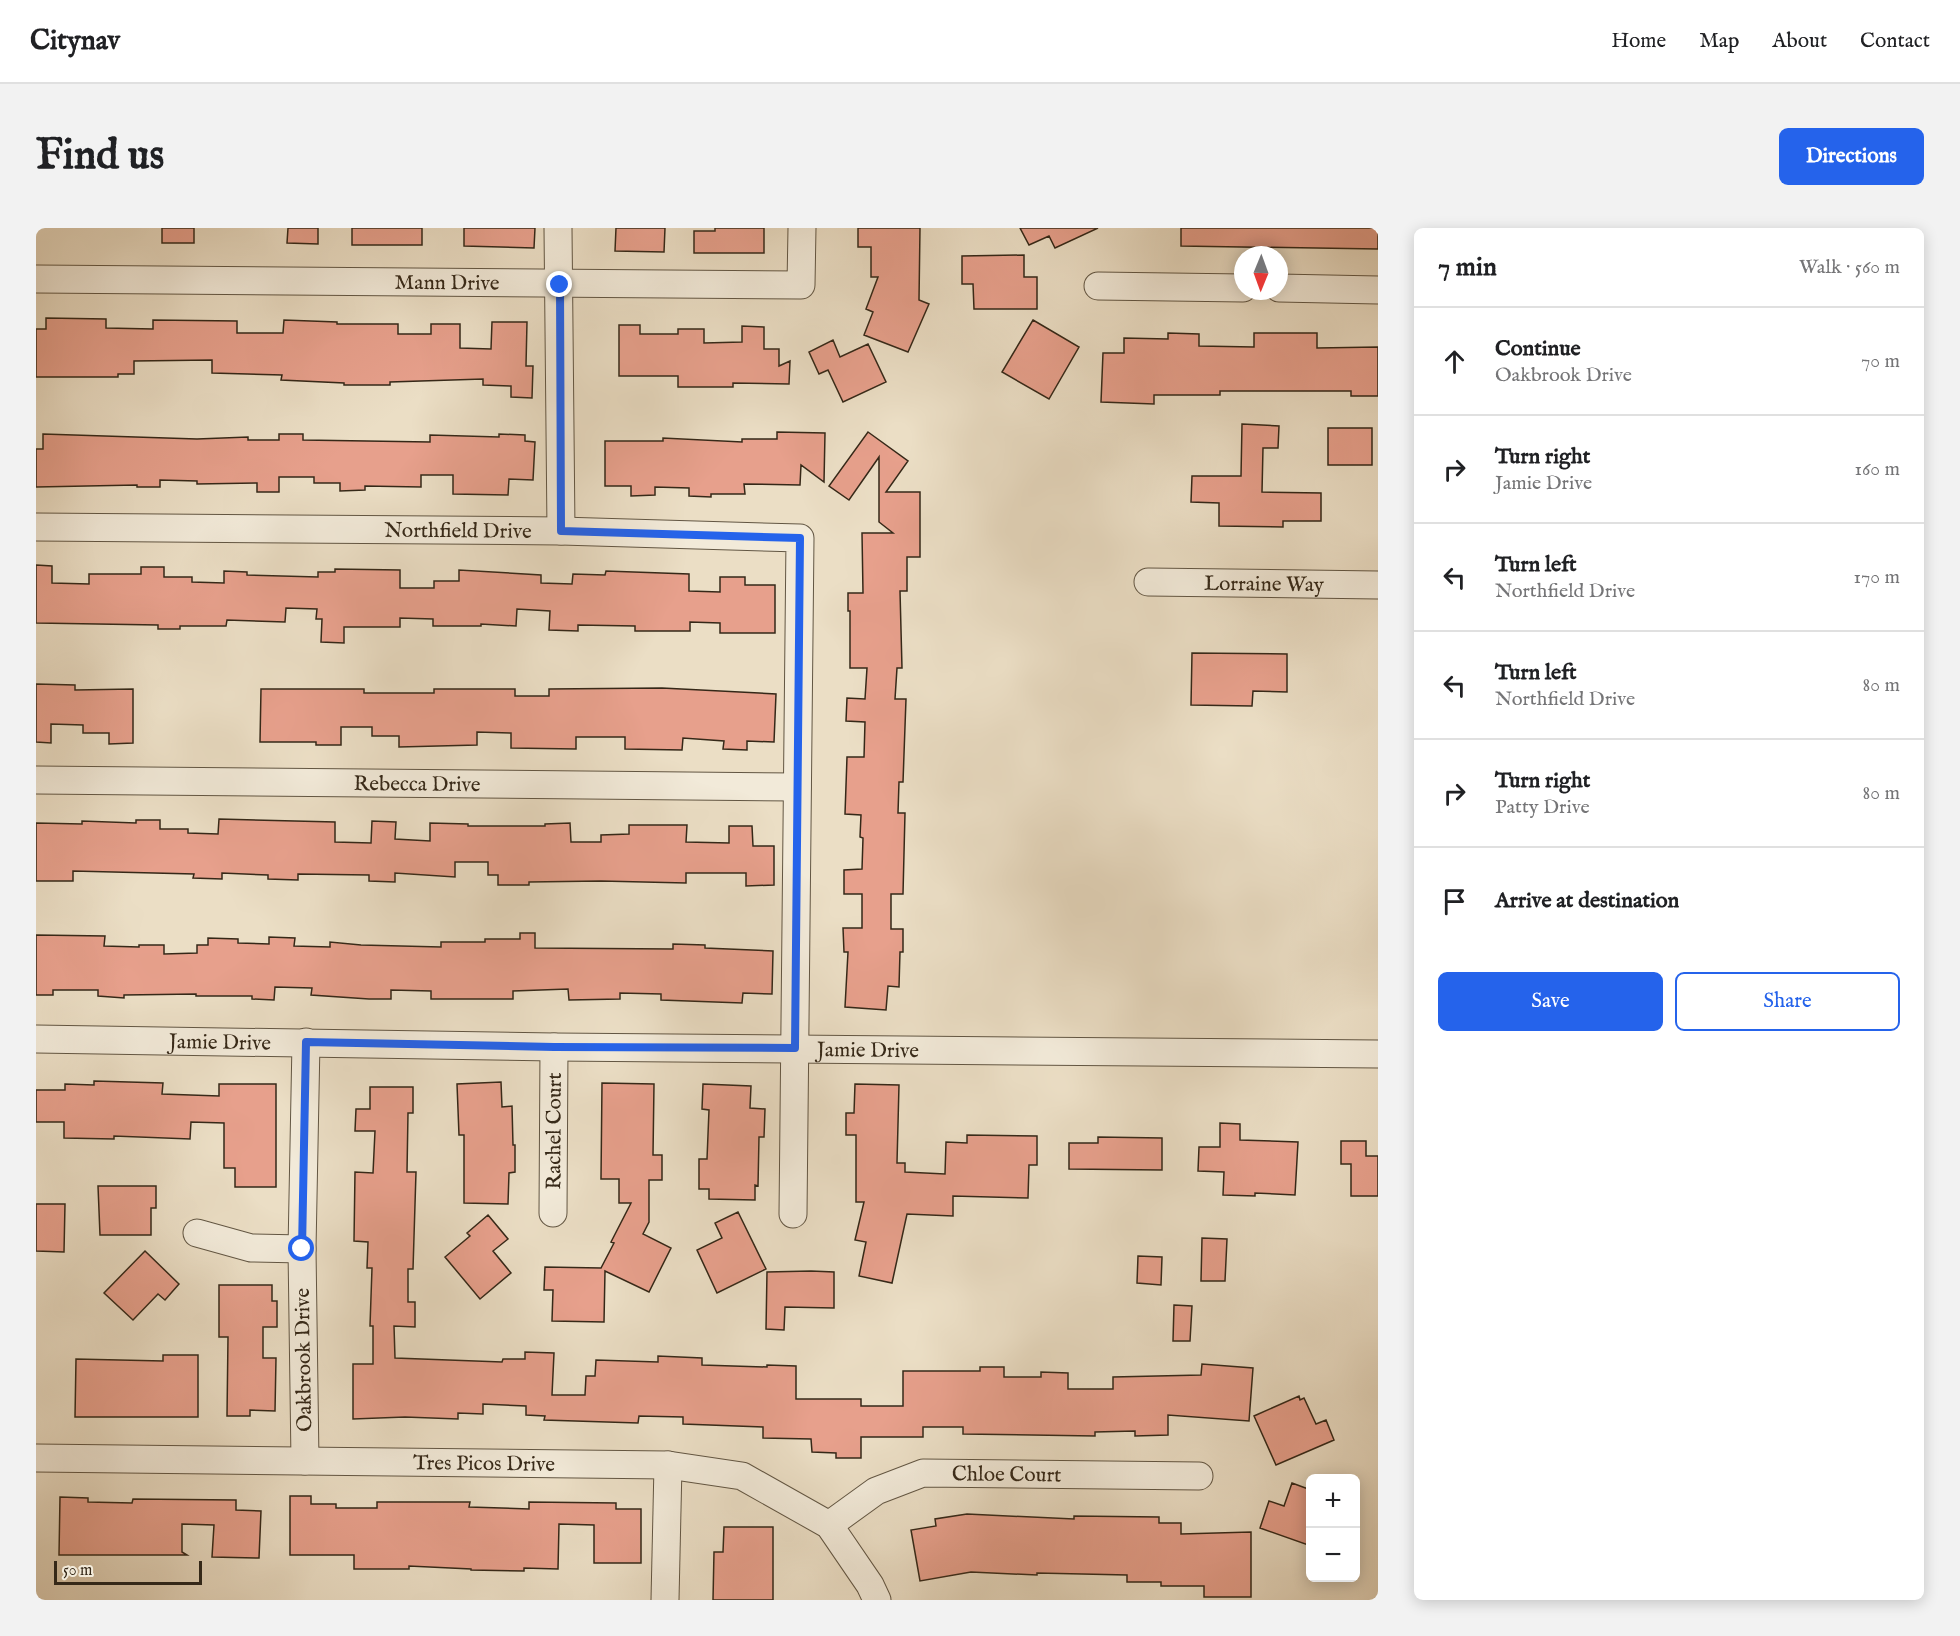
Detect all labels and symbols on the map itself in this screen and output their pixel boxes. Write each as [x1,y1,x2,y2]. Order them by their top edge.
north arrow [1234,246,1288,300]
street label: Mann Drive [394,270,500,298]
route end [546,271,572,297]
street label: Northfield Drive [384,518,532,546]
street label: Lorraine Way [1204,571,1325,599]
street label: Rebecca Drive [353,771,481,799]
street label: Jamie Drive [167,1029,272,1058]
street label: Jamie Drive [815,1037,919,1065]
street label: Rachel Court [541,1072,569,1190]
route start [288,1235,314,1261]
street label: Oakbrook Drive [290,1287,319,1432]
street label: Tres Picos Drive [413,1450,555,1479]
street label: Chloe Court [952,1461,1062,1490]
scale bar [54,1558,202,1586]

